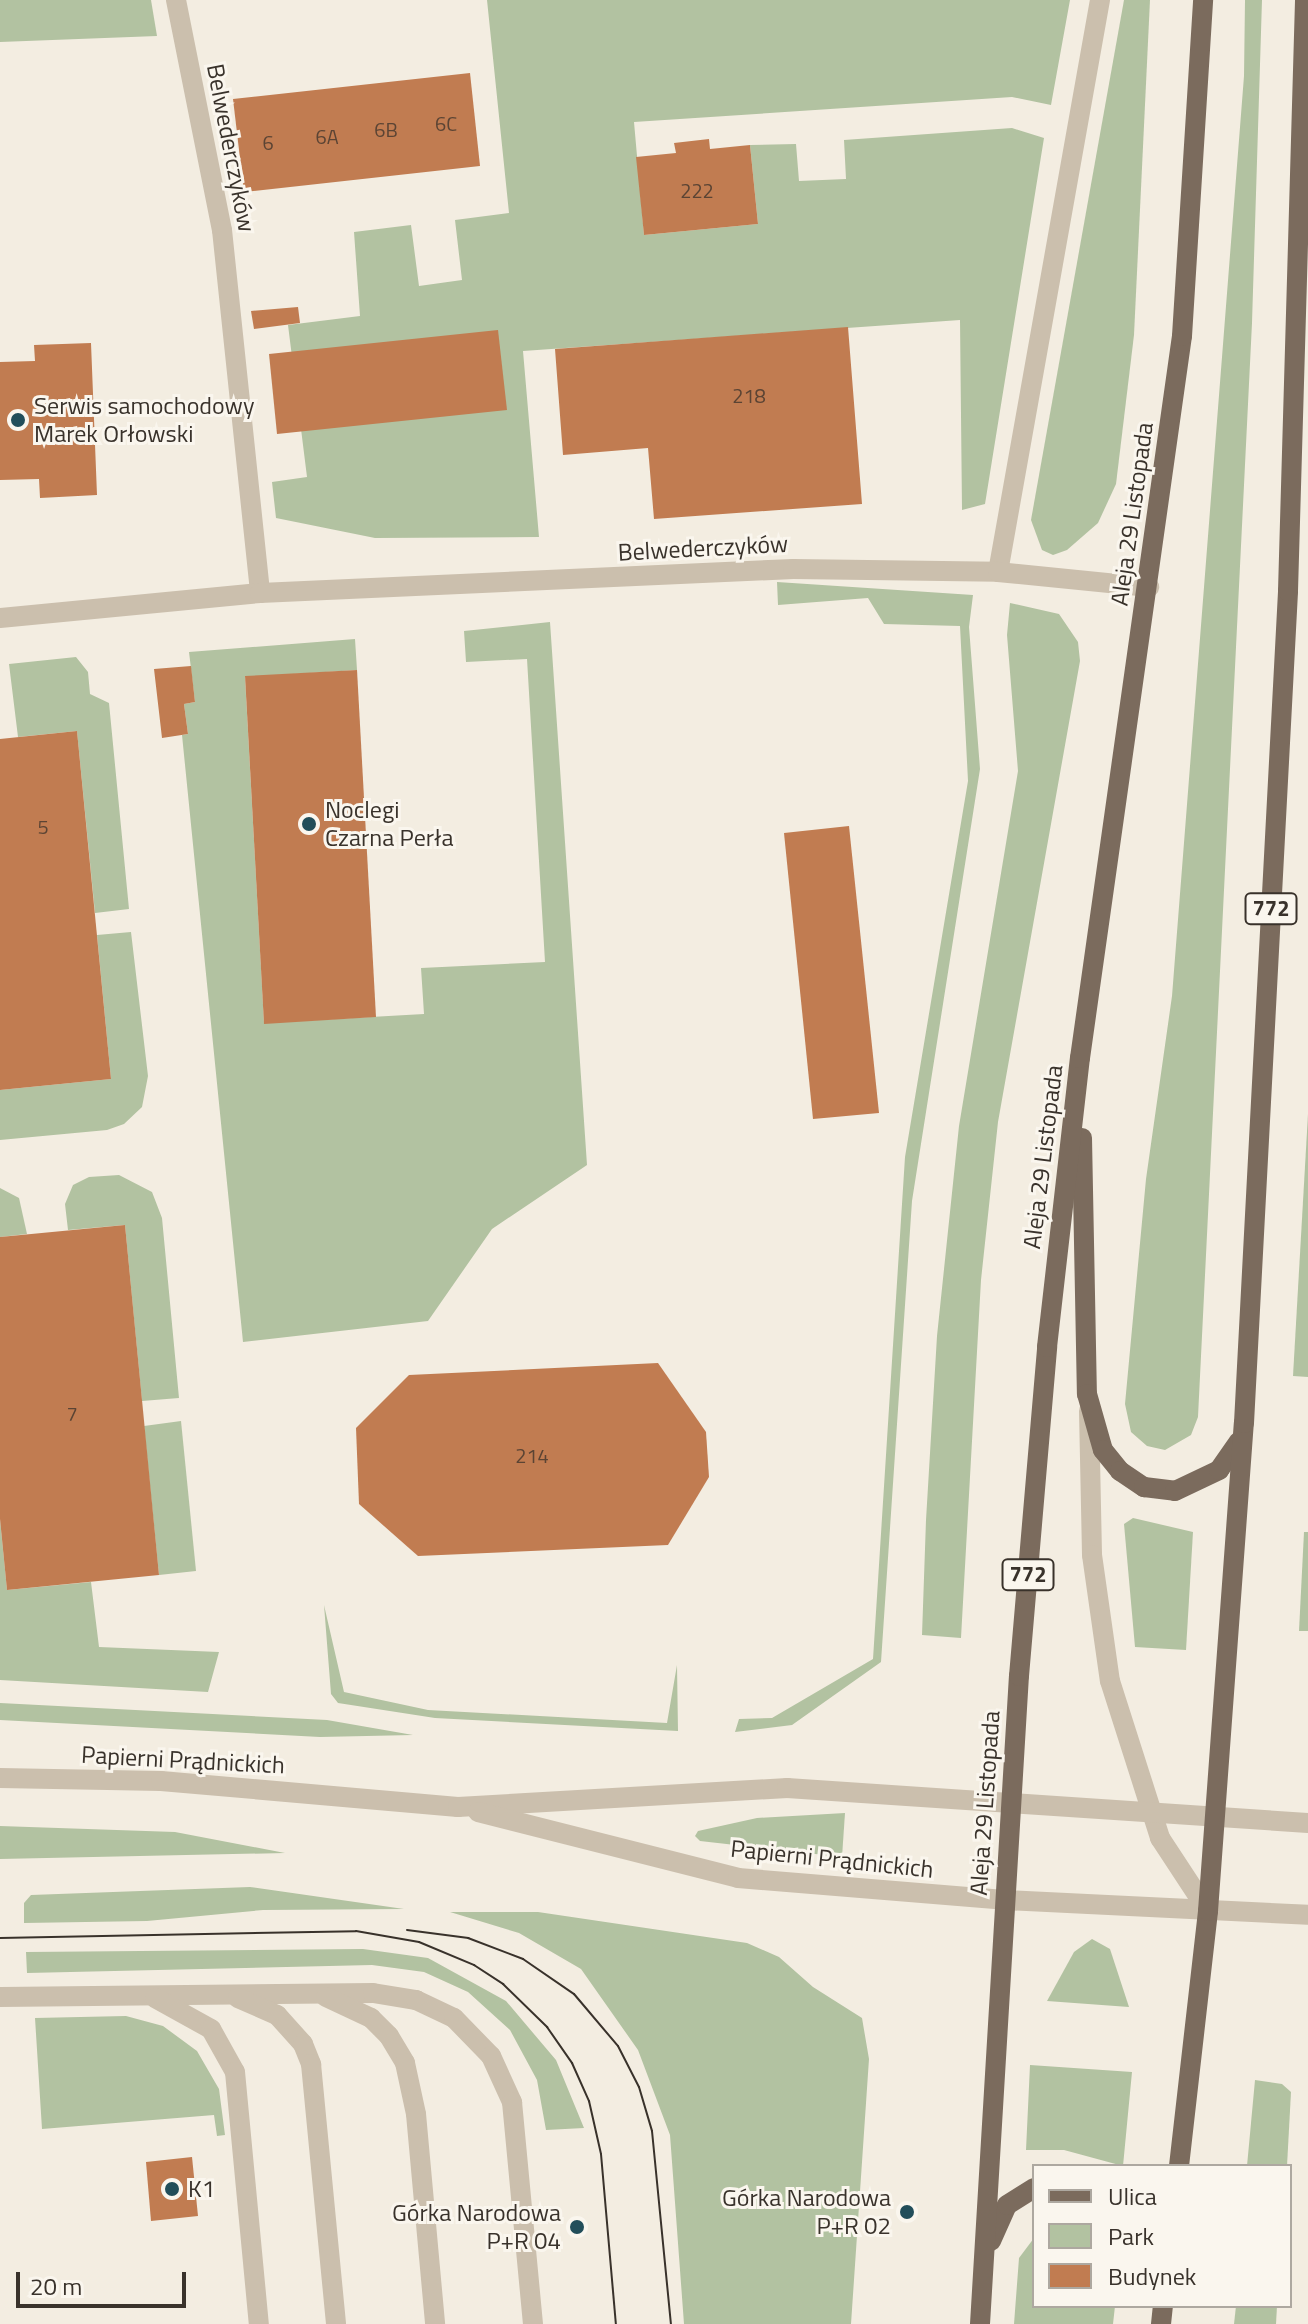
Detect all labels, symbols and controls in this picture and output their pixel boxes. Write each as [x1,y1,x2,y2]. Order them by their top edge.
street label: Belwederczyków [201,62,261,234]
house number: 6C [435,111,457,135]
house number: 6B [374,117,398,141]
house number: 6A [315,124,339,148]
house number: 6 [262,130,274,154]
house number: 222 [680,178,714,202]
house number: 218 [732,383,766,407]
place label: Serwis samochodowy Marek Orłowski [34,392,254,448]
marker: Serwis samochodowy Marek Orłowski [9,411,27,429]
street label: Aleja 29 Listopada [1105,420,1159,608]
street label: Belwederczyków [617,529,789,567]
place label: Noclegi Czarna Perła [325,796,454,852]
house number: 5 [37,814,49,838]
marker: Noclegi Czarna Perła [300,815,318,833]
road number: 772 [1243,891,1299,927]
street label: Aleja 29 Listopada [1017,1063,1069,1251]
house number: 7 [66,1401,78,1425]
house number: 214 [515,1443,549,1467]
road number: 772 [1000,1557,1056,1593]
street label: Aleja 29 Listopada [964,1710,1006,1896]
street label: Papierni Prądnickich [80,1740,286,1780]
street label: Papierni Prądnickich [729,1834,935,1884]
legend [1032,2164,1292,2308]
place label: K1 [188,2175,215,2203]
text: Ulica [1108,2178,1157,2214]
marker: K1 [163,2180,181,2198]
place label: Górka Narodowa P+R 02 [722,2184,891,2240]
place label: Górka Narodowa P+R 04 [392,2199,561,2255]
marker: Górka Narodowa P+R 02 [898,2203,916,2221]
marker: Górka Narodowa P+R 04 [568,2218,586,2236]
text: Park [1108,2218,1154,2254]
scale bar [20,2256,190,2306]
text: Budynek [1108,2258,1196,2294]
text: 20 m [30,2268,82,2304]

